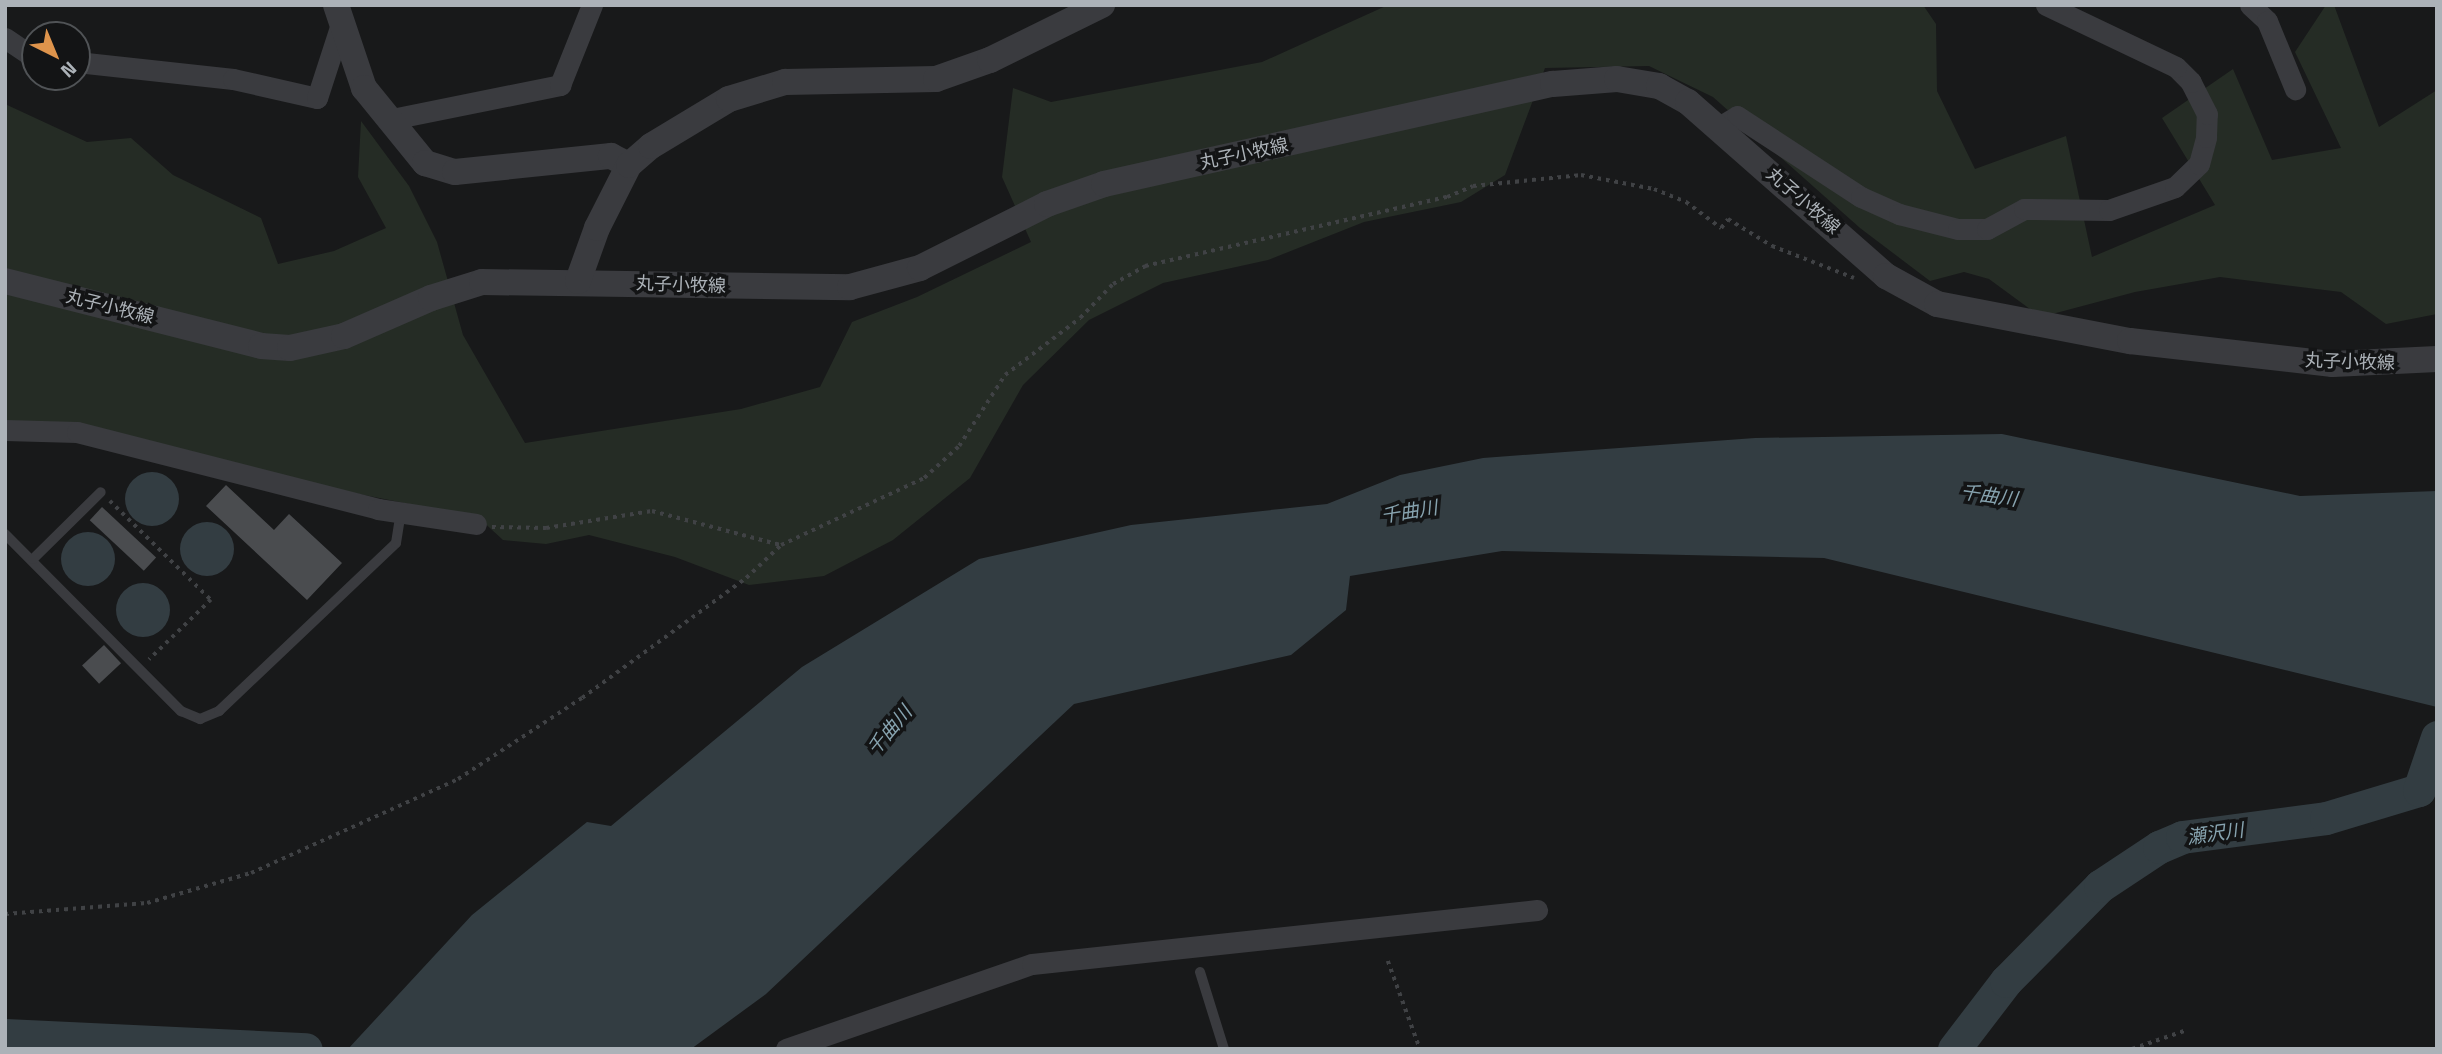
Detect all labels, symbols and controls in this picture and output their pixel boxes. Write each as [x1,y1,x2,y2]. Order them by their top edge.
north arrow [21,21,91,91]
text: N [55,55,84,85]
street label: 丸子小牧線 [1198,134,1290,174]
street label: 丸子小牧線 [1762,163,1844,239]
street label: 丸子小牧線 [636,273,726,297]
street label: 丸子小牧線 [64,286,156,328]
street label: 丸子小牧線 [2305,350,2395,374]
water label: 千曲川 [1959,480,2019,510]
water label: 千曲川 [1379,495,1439,527]
water label: 千曲川 [862,701,916,759]
water label: 瀬沢川 [2185,818,2245,848]

